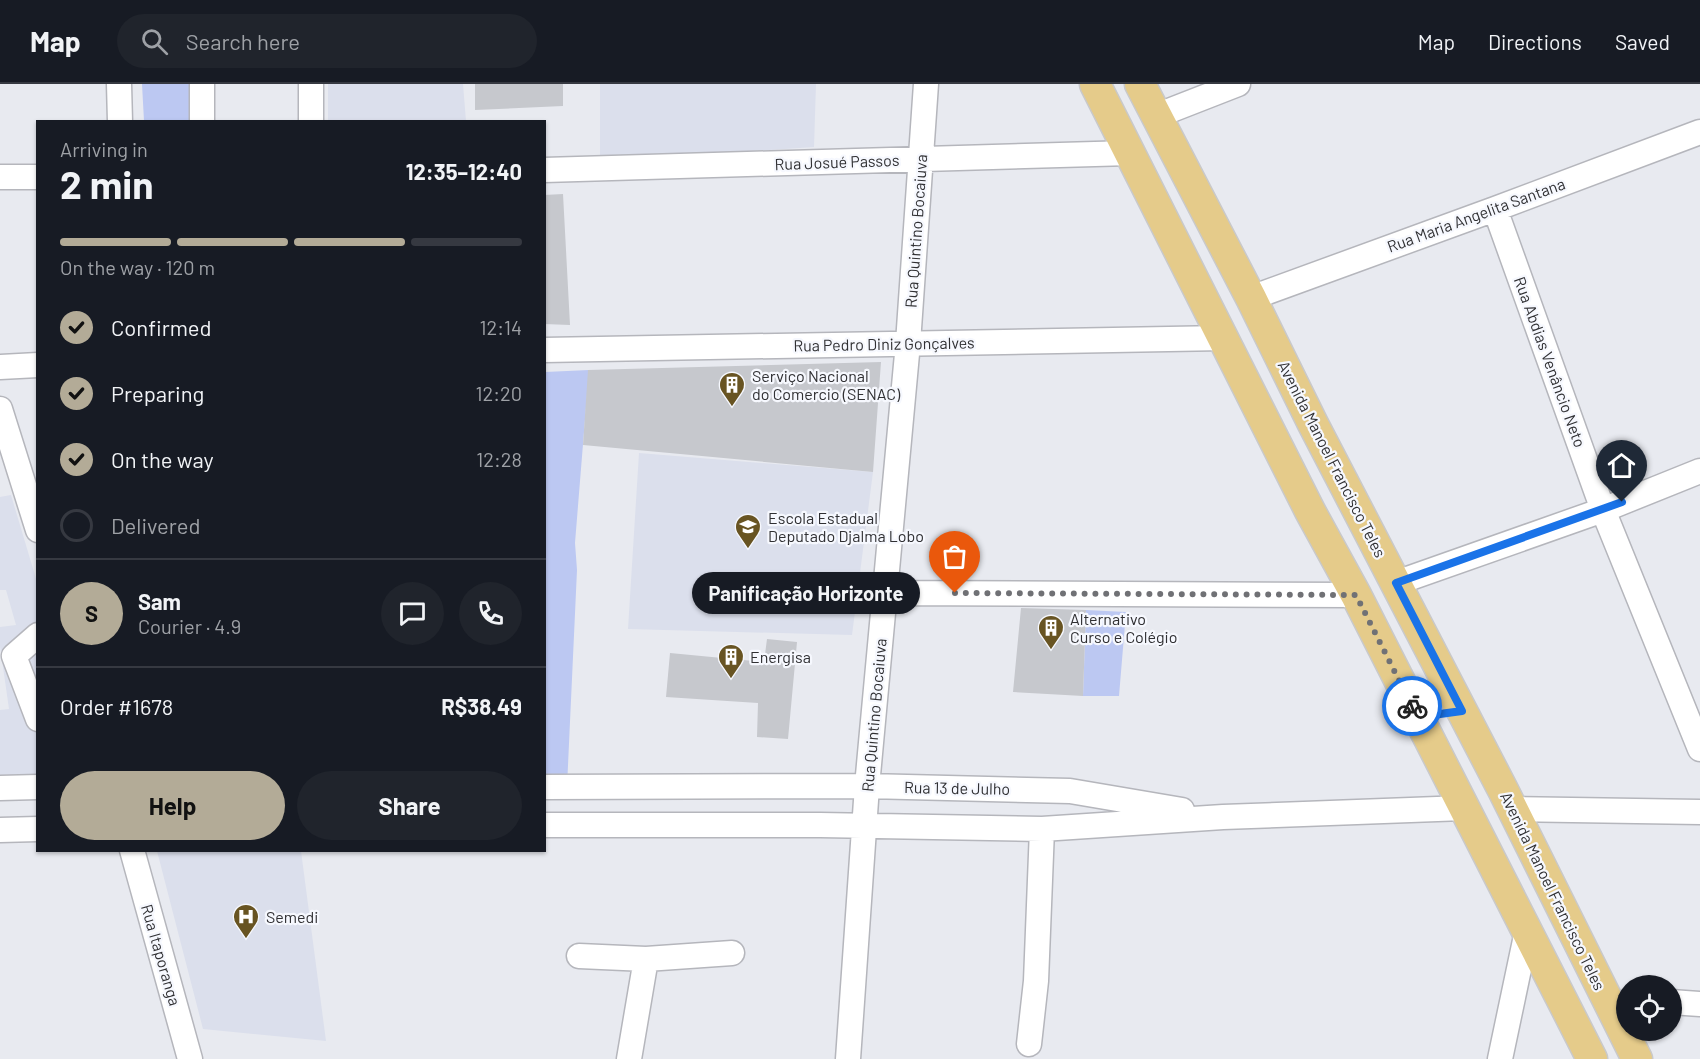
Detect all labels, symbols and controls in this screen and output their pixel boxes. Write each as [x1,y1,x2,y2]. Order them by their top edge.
search box [117,14,537,68]
text: Map [30,24,81,58]
icon: search [138,25,171,58]
text: Search here [186,28,300,54]
text: Map [1418,29,1455,54]
text: Directions [1488,29,1582,54]
text: Saved [1615,29,1670,54]
text: Arriving in [60,137,148,161]
street label: Rua Josué Passos [774,150,900,173]
street label: Rua Quintino Bocaiuva [901,153,930,308]
text: 12:35–12:40 [406,158,522,184]
text: 2 min [60,160,153,207]
street label: Rua Maria Angelita Santana [1384,173,1567,256]
text: On the way · 120 m [60,255,215,279]
street label: Rua Abdias Venâncio Neto [1511,274,1590,450]
icon: check [60,311,93,344]
text: Confirmed [111,314,211,340]
text: 12:14 [479,315,522,339]
street label: Rua Pedro Diniz Gonçalves [793,332,975,355]
street label: Avenida Manoel Francisco Teles [1274,357,1390,560]
place label: Serviço Nacional do Comercio (SENAC) [752,366,901,403]
building icon: Serviço Nacional do Comercio (SENAC) [717,370,747,408]
icon: check [60,377,93,410]
text: Preparing [111,380,204,406]
text: 12:20 [475,381,522,405]
pin [1596,440,1647,502]
icon: check [60,443,93,476]
text: On the way [111,446,214,472]
text: 12:28 [476,447,522,471]
icon: home [1605,449,1638,482]
place label: Escola Estadual Deputado Djalma Lobo [768,508,924,545]
text: Delivered [111,512,200,538]
school or university icon: Escola Estadual Deputado Djalma Lobo [733,512,763,550]
pin [929,531,980,593]
icon: bag [938,540,971,573]
callout: Panificação Horizonte [691,572,919,614]
text: Panificação Horizonte [708,581,904,605]
button: chat [381,582,444,645]
button: phone [459,582,522,645]
text: Sam [138,588,181,614]
text: S [85,600,98,626]
place label: Alternativo Curso e Colégio [1070,609,1177,646]
building icon: Alternativo Curso e Colégio [1036,613,1066,651]
text: Courier · 4.9 [138,614,241,638]
street label: Rua Quintino Bocaiuva [857,637,890,793]
building icon: Energisa [716,642,746,680]
place label: Energisa [750,647,811,666]
courier [1382,676,1442,736]
icon: bike [1396,690,1429,723]
text: Order #1678 [60,693,173,719]
text: R$38.49 [441,693,522,719]
button: Help [60,771,285,840]
button: Share [297,771,522,840]
street label: Rua 13 de Julho [904,777,1010,798]
street label: Avenida Manoel Francisco Teles [1497,789,1610,993]
street label: Rua Itaporanga [138,902,185,1008]
hospital icon: Semedi [231,902,261,940]
place label: Semedi [266,907,318,926]
map controls [1616,975,1682,1041]
button: locate [1616,975,1682,1041]

